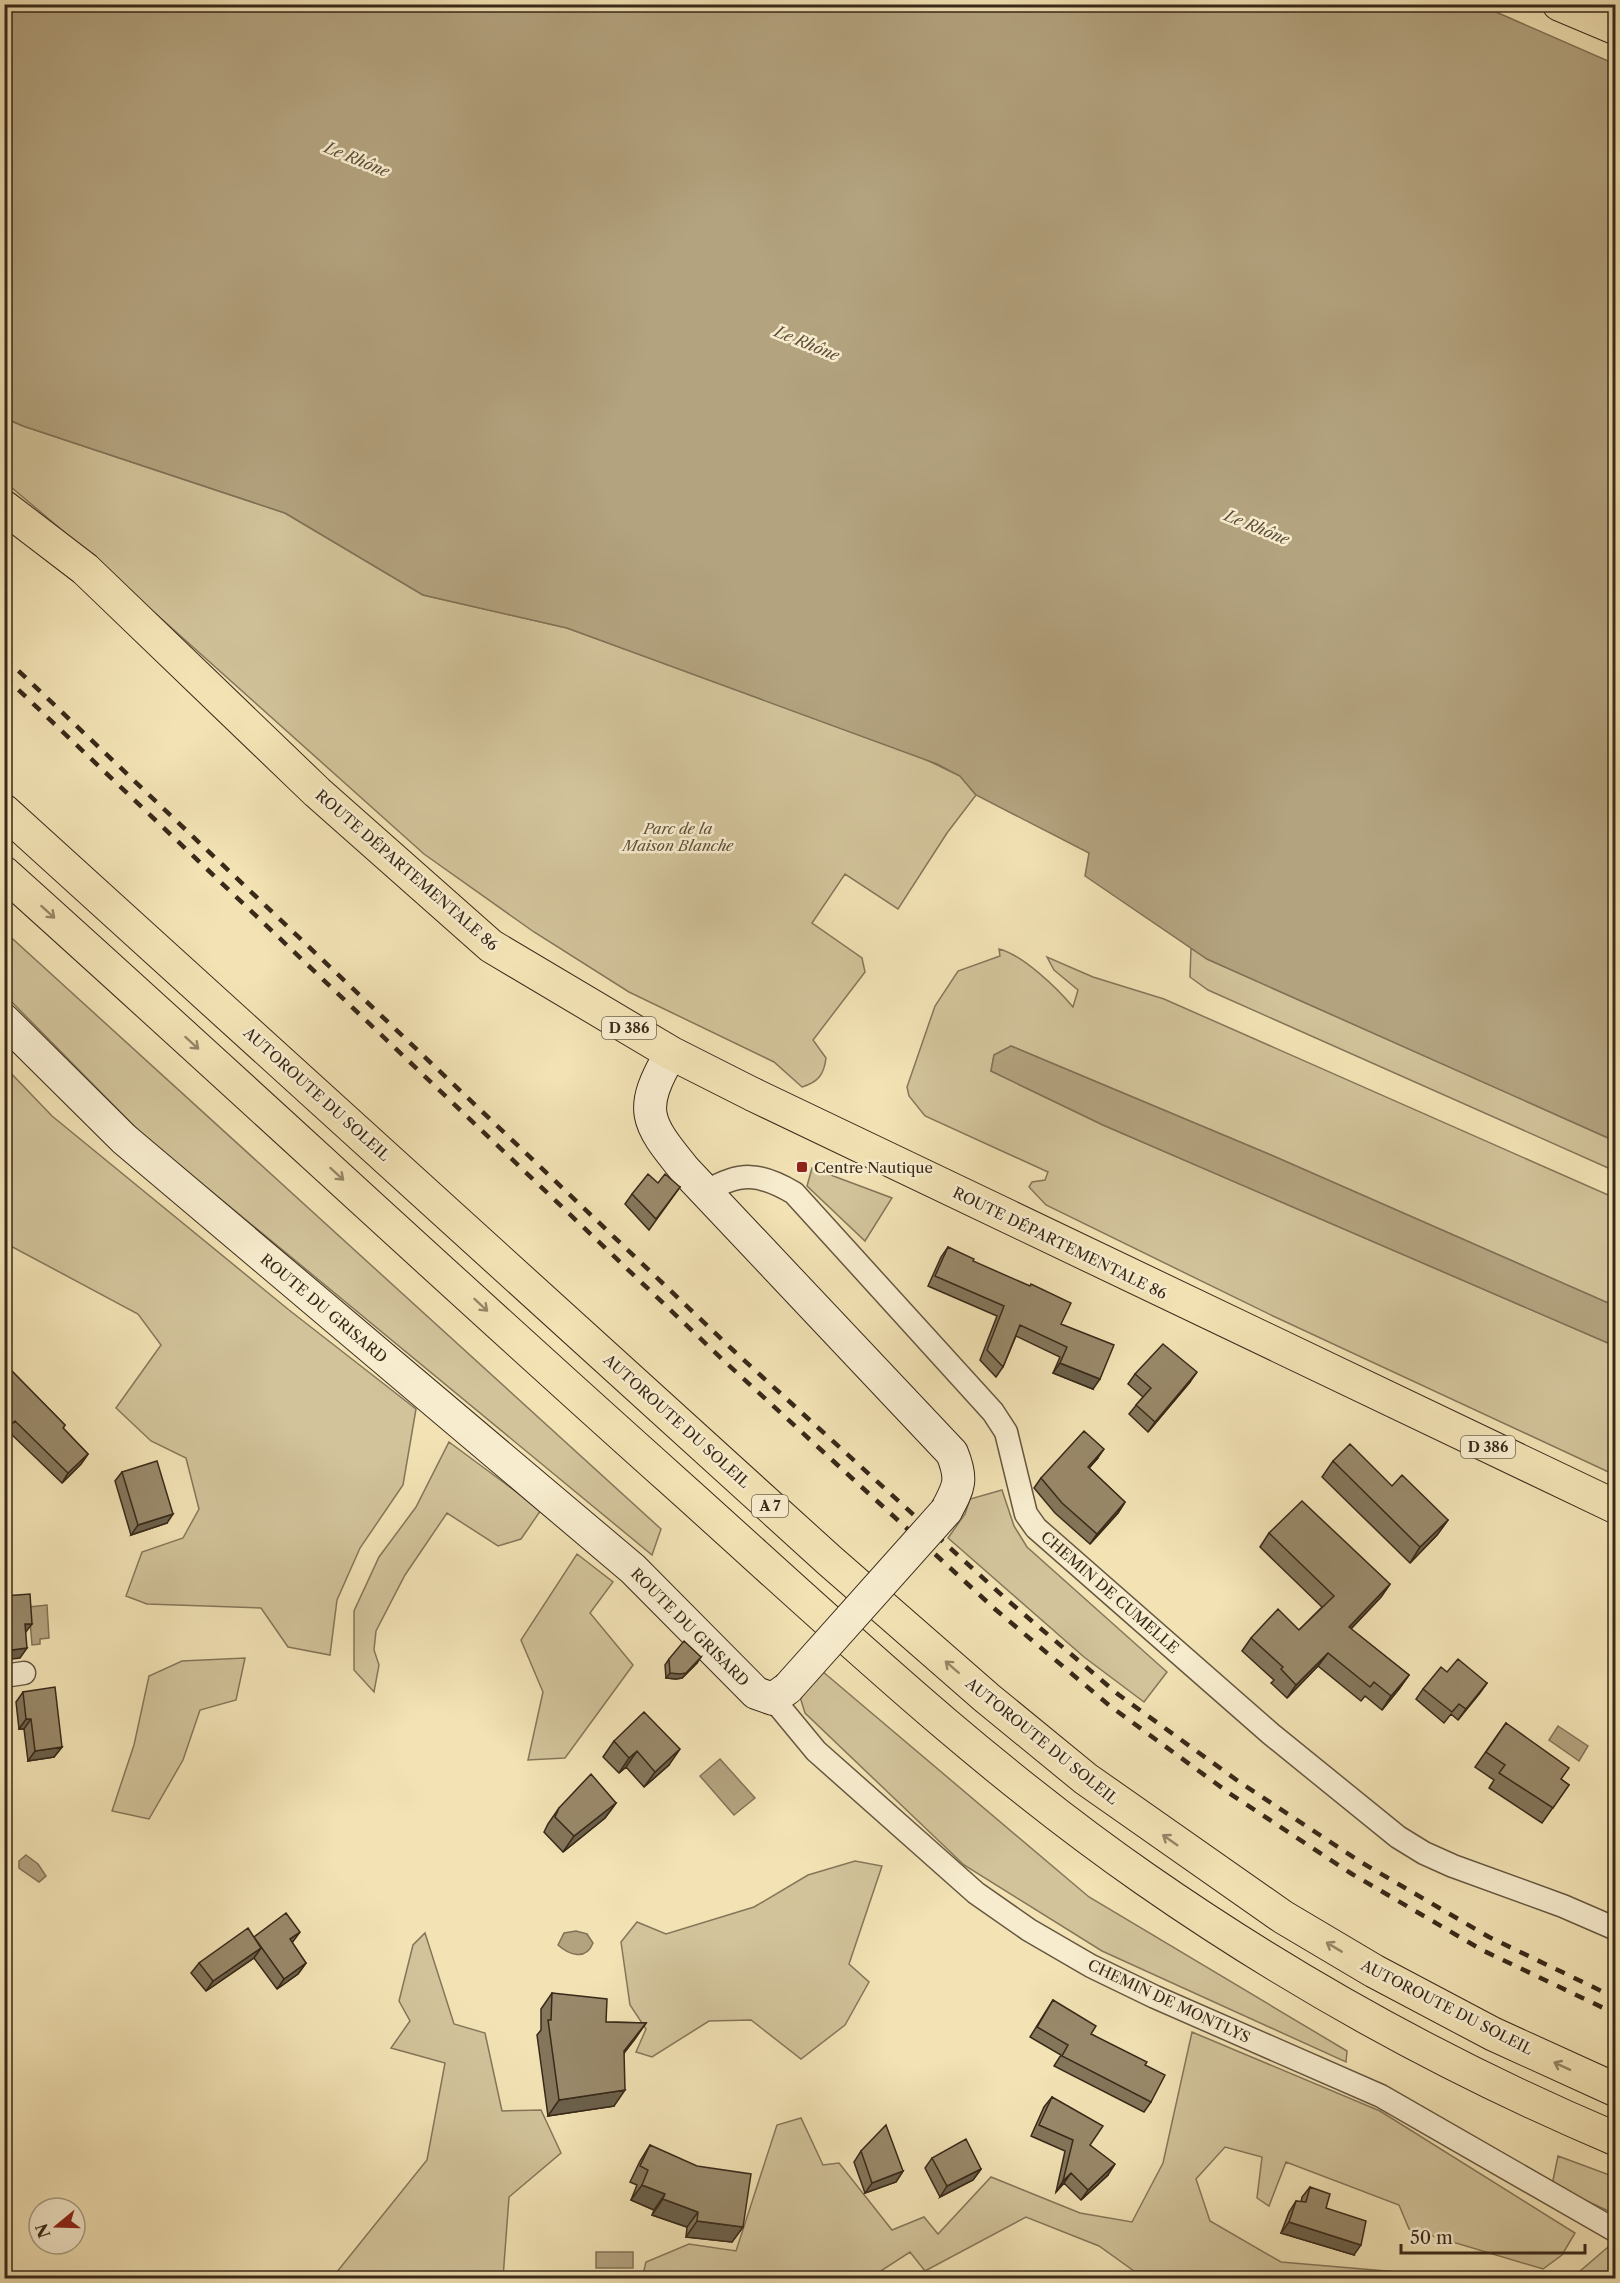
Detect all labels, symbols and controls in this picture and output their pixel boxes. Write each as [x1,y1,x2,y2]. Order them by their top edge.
water label: Le Rhône [320,136,394,182]
water label: Le Rhône [770,320,844,366]
water label: Le Rhône [1220,504,1294,550]
street label: ROUTE DÉPARTEMENTALE 86 [312,785,502,955]
park label: Parc de la Maison Blanche [621,819,734,855]
one-way arrow [40,905,55,919]
road number: D 386 [602,1017,656,1039]
street label: AUTOROUTE DU SOLEIL [239,1023,394,1165]
one-way arrow [185,1036,200,1050]
place label: Centre Nautique [814,1158,933,1177]
marker: Centre Nautique [795,1160,809,1174]
one-way arrow [329,1167,344,1181]
street label: ROUTE DÉPARTEMENTALE 86 [950,1183,1170,1303]
street label: ROUTE DU GRISARD [257,1249,391,1367]
one-way arrow [473,1298,488,1312]
street label: AUTOROUTE DU SOLEIL [599,1350,754,1492]
road number: D 386 [1461,1436,1515,1458]
road number: A 7 [752,1495,788,1517]
street label: CHEMIN DE CUMELLE [1037,1527,1183,1657]
street label: ROUTE DU GRISARD [627,1564,753,1690]
one-way arrow [945,1660,960,1674]
street label: AUTOROUTE DU SOLEIL [961,1673,1122,1808]
one-way arrow [1163,1834,1179,1846]
one-way arrow [1325,1940,1342,1952]
street label: CHEMIN DE MONTLYS [1085,1955,1253,2047]
street label: AUTOROUTE DU SOLEIL [1357,1955,1536,2059]
one-way arrow [1554,2060,1572,2071]
north arrow [27,2196,87,2256]
scale bar [1401,2217,1586,2255]
text: N [31,2221,55,2241]
text: 50 m [1410,2227,1453,2249]

